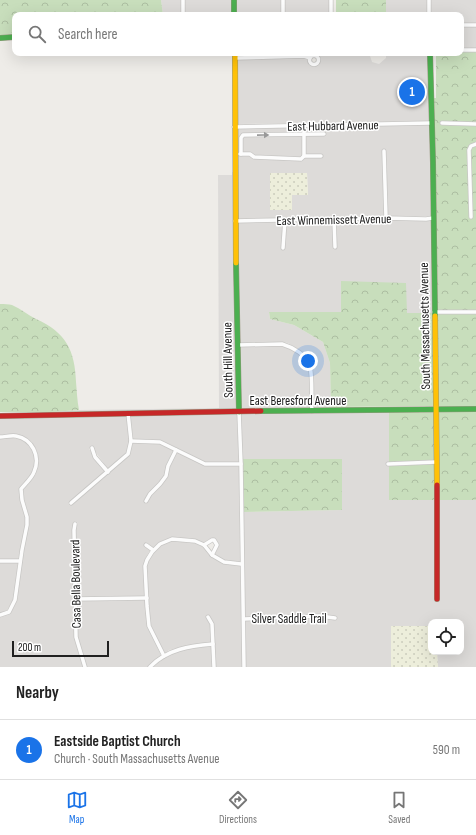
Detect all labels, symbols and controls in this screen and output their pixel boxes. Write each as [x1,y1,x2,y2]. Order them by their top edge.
search box [12,12,464,56]
icon: search [26,23,48,45]
text: Search here [58,25,118,44]
pin: 1 [399,77,425,107]
street label: East Hubbard Avenue [287,117,379,135]
one-way arrow [257,132,270,138]
street label: East Winnemissett Avenue [276,211,392,229]
street label: South Massachusetts Avenue [416,262,434,390]
street label: South Hill Avenue [219,322,237,398]
your location [298,351,318,371]
street label: East Beresford Avenue [250,393,346,409]
street label: Casa Bella Boulevard [67,540,85,628]
street label: Silver Saddle Trail [251,611,327,627]
map controls [428,619,464,655]
button: locate [428,619,464,655]
scale bar [12,639,109,658]
text: 200 m [18,641,41,654]
text: Nearby [16,683,59,703]
text: Eastside Baptist Church [54,732,181,751]
text: 1 [26,742,32,758]
text: 590 m [433,742,460,758]
text: Church · South Massachusetts Avenue [54,751,220,767]
tab: Map [66,789,88,826]
tab: Directions [219,789,257,826]
tab: Saved [388,789,410,826]

